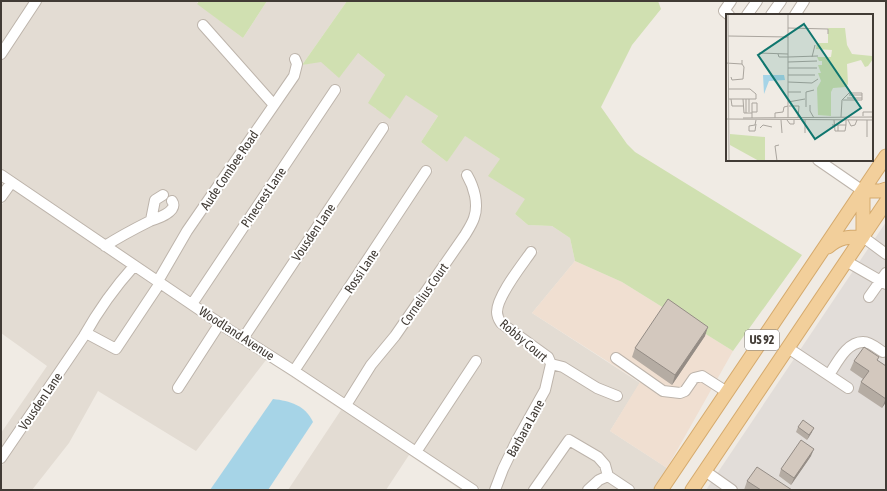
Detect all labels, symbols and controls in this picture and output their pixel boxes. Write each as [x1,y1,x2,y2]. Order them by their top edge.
inset map [726,14,873,161]
street label: Aude Combee Road [197,128,261,213]
street label: Pinecrest Lane [238,164,289,230]
street label: Vousden Lane [289,200,338,264]
street label: Rossi Lane [341,246,382,296]
street label: Cornelius Court [397,260,452,328]
street label: Woodland Avenue [196,303,277,363]
street label: Robby Court [497,316,551,365]
road number: US 92 [745,330,779,350]
street label: Vousden Lane [16,369,65,433]
street label: Barbara Lane [504,397,547,459]

